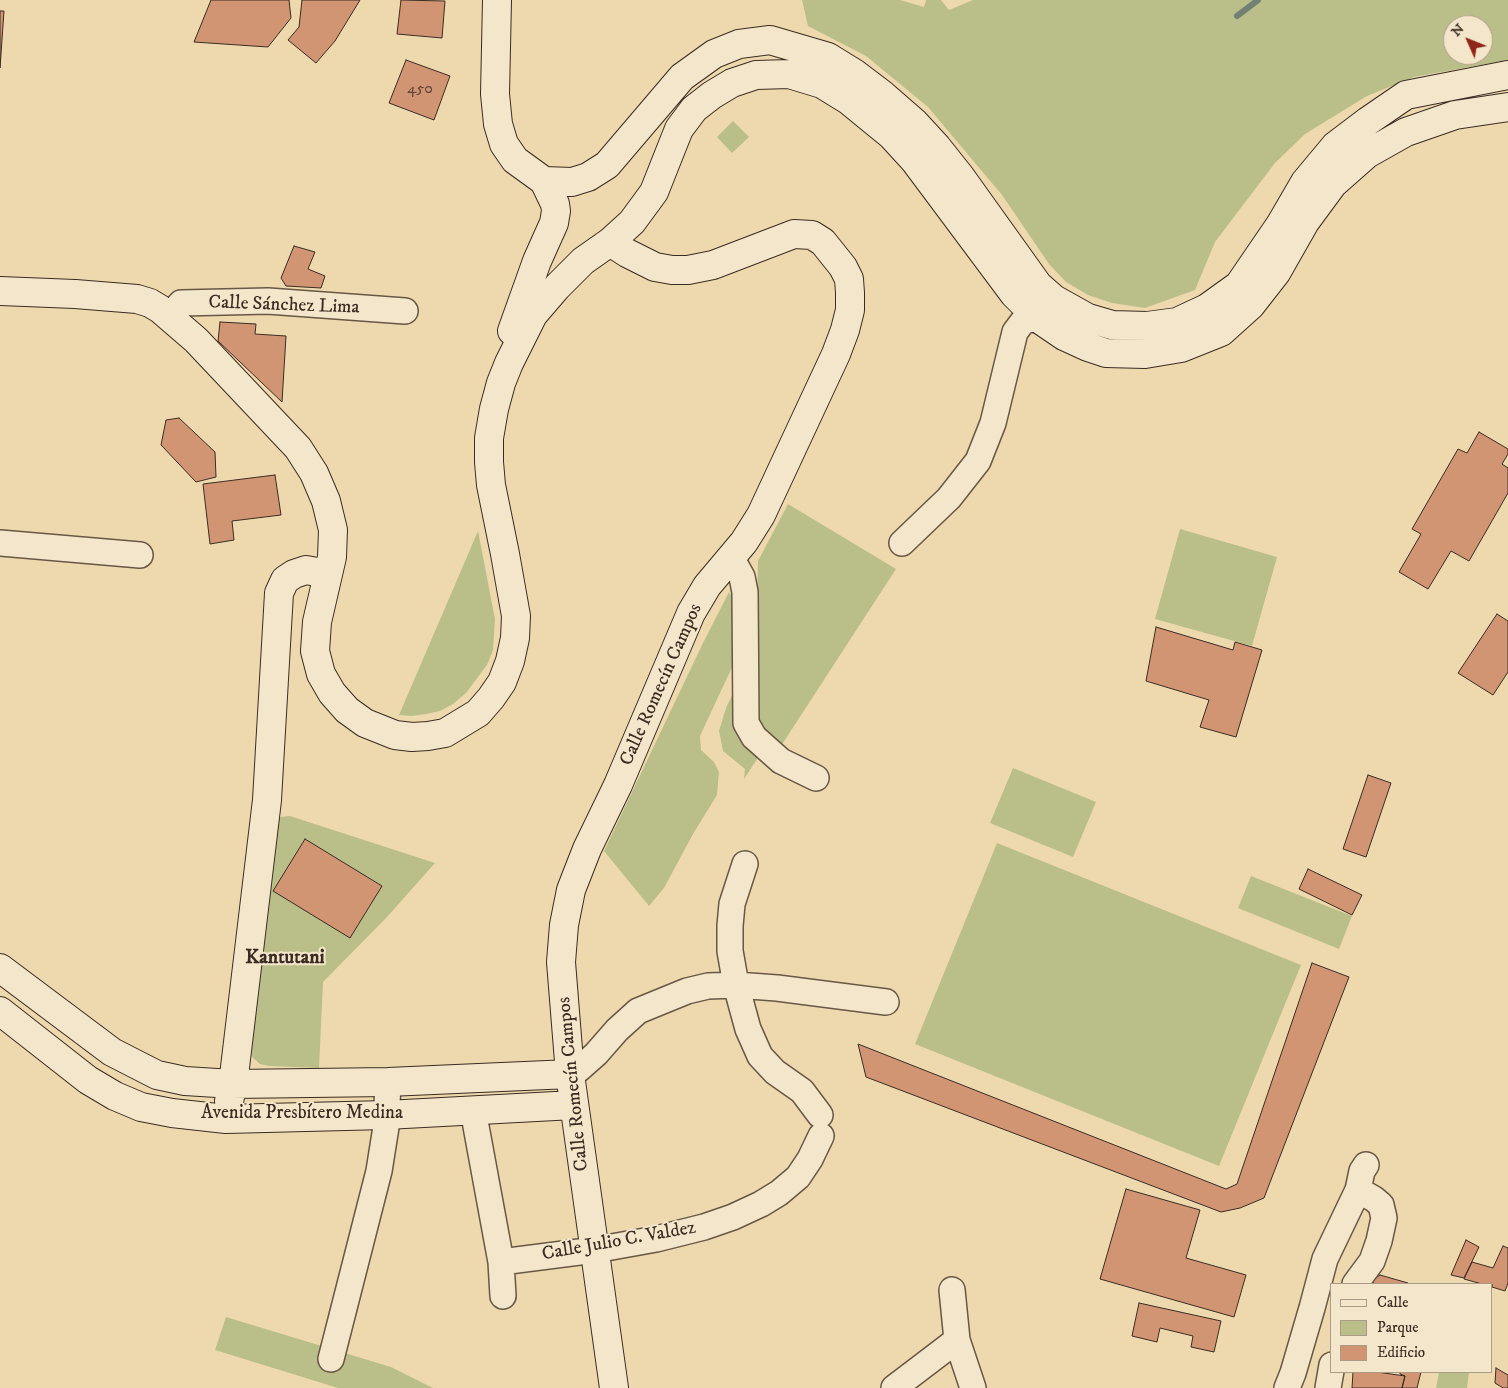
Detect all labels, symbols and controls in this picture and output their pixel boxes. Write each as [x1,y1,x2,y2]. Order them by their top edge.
north arrow [1443,15,1493,65]
text: N [1447,20,1468,41]
house number: 450 [407,80,433,100]
street label: Calle Sánchez Lima [208,292,360,320]
street label: Calle Romecín Campos [616,600,708,770]
district label: Kantutani [245,947,325,971]
street label: Calle Romecín Campos [554,996,594,1172]
street label: Avenida Presbítero Medina [201,1103,403,1125]
street label: Calle Julio C. Valdez [540,1217,698,1267]
legend [1330,1283,1493,1373]
text: Calle [1377,1293,1409,1312]
text: Parque [1377,1318,1418,1337]
text: Edificio [1377,1343,1425,1362]

